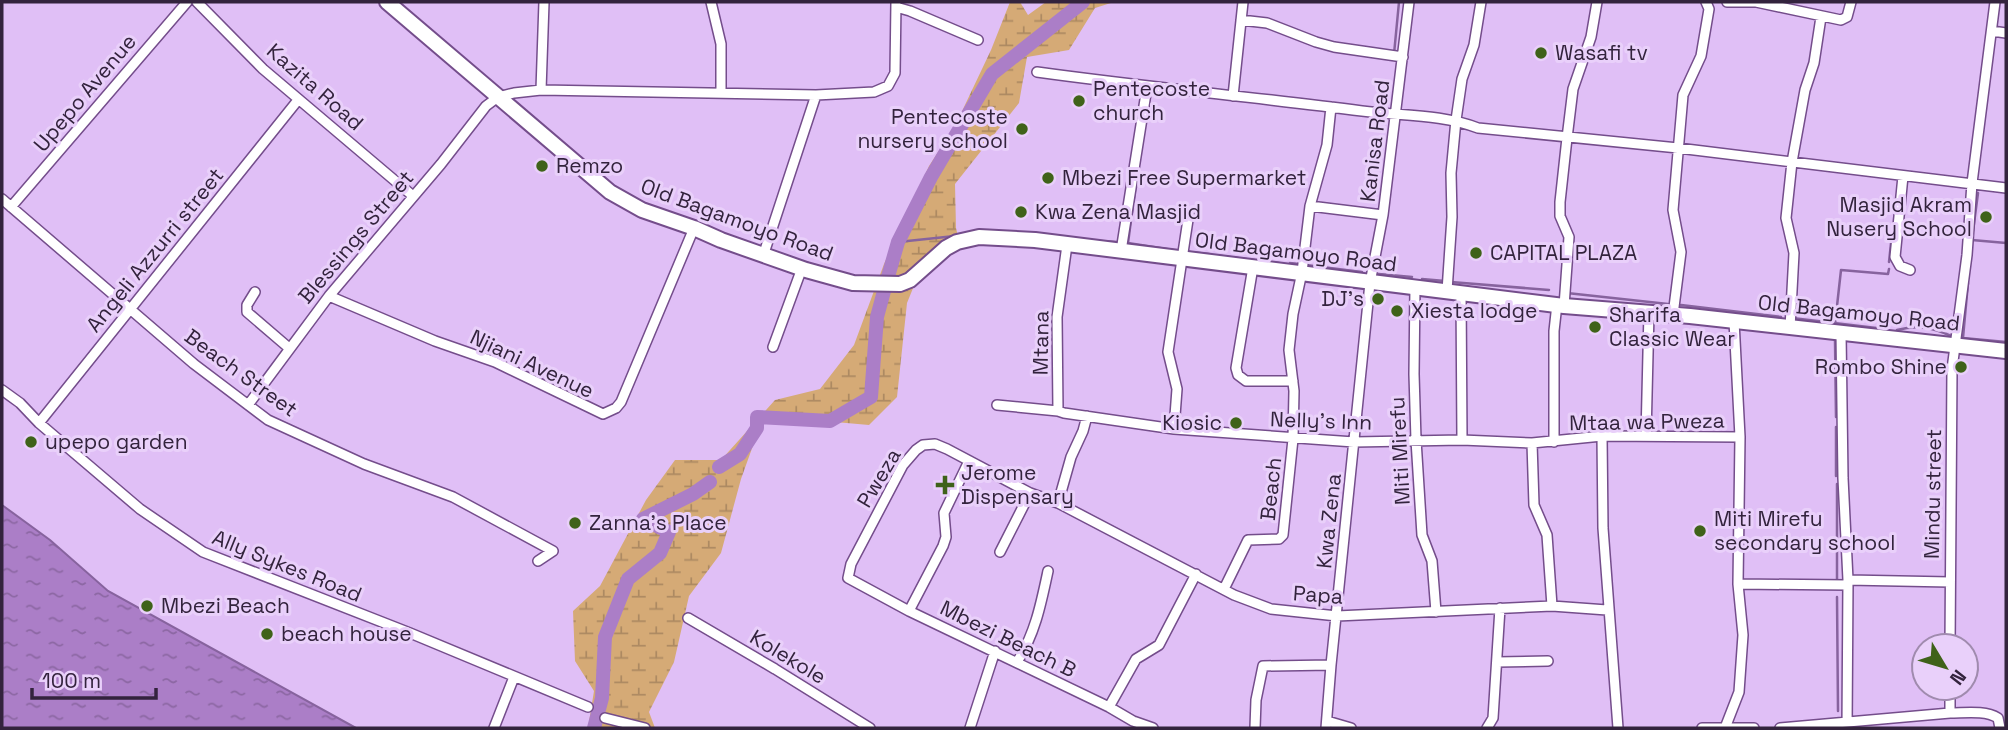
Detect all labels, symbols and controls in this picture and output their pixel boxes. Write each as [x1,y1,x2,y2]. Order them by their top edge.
street label: Upepo Avenue [27,28,142,157]
street label: Kazita Road [261,37,369,136]
place label: Wasafi tv [1555,39,1648,66]
marker: Wasafi tv [1533,45,1549,61]
place label: Pentecoste church [1093,75,1210,126]
street label: Kanisa Road [1354,78,1395,204]
marker: Pentecoste church [1071,93,1087,109]
place label: Pentecoste nursery school [857,103,1008,154]
marker: Pentecoste nursery school [1014,121,1030,137]
place label: Remzo [556,152,623,179]
marker: Remzo [534,158,550,174]
street label: Angeli Azzurri street [80,162,229,337]
place label: Mbezi Free Supermarket [1062,164,1306,191]
street label: Blessings Street [292,165,419,309]
marker: Mbezi Free Supermarket [1040,170,1056,186]
street label: Old Bagamoyo Road [637,172,837,267]
place label: Masjid Akram Nusery School [1826,191,1972,242]
place label: Kwa Zena Masjid [1035,198,1201,225]
marker: Kwa Zena Masjid [1013,204,1029,220]
marker: Masjid Akram Nusery School [1978,209,1994,225]
street label: Old Bagamoyo Road [1194,226,1399,277]
place label: CAPITAL PLAZA [1490,239,1637,266]
marker: CAPITAL PLAZA [1468,245,1484,261]
place label: DJ's [1321,285,1364,312]
street label: Old Bagamoyo Road [1757,288,1961,337]
marker: DJ's [1370,291,1386,307]
place label: Xiesta lodge [1411,297,1537,324]
place label: Sharifa Classic Wear [1609,301,1735,352]
marker: Xiesta lodge [1389,303,1405,319]
street label: Mtana [1026,310,1055,376]
marker: Sharifa Classic Wear [1587,319,1603,335]
street label: Beach Street [180,323,303,423]
street label: Njiani Avenue [466,323,598,404]
place label: Rombo Shine [1815,353,1947,380]
marker: Rombo Shine [1953,359,1969,375]
street label: Miti Mirefu [1383,396,1416,506]
street label: Nelly's Inn [1270,405,1372,436]
street label: Mtaa wa Pweza [1569,407,1725,436]
place label: Kiosic [1162,409,1222,436]
marker: Kiosic [1228,415,1244,431]
place label: upepo garden [45,428,188,455]
street label: Mindu street [1918,429,1947,559]
marker: upepo garden [23,434,39,450]
street label: Pweza [850,443,907,512]
street label: Beach [1254,456,1287,522]
place label: Jerome Dispensary [961,459,1074,510]
street label: Kwa Zena [1310,472,1347,570]
marker: Jerome Dispensary [935,475,955,495]
place label: Miti Mirefu secondary school [1714,505,1895,556]
place label: Zanna's Place [589,509,727,536]
marker: Zanna's Place [567,515,583,531]
street label: Ally Sykes Road [209,523,366,608]
marker: Miti Mirefu secondary school [1692,523,1708,539]
street label: Papa [1292,579,1344,610]
place label: Mbezi Beach [161,592,290,619]
street label: Mbezi Beach B [936,594,1081,683]
marker: Mbezi Beach [139,598,155,614]
place label: beach house [281,620,412,647]
street label: Kolekole [745,623,831,690]
marker: beach house [259,626,275,642]
north arrow [1910,632,1980,702]
scale bar [32,656,156,700]
text: N [1944,664,1972,690]
text: 100 m [42,667,101,694]

